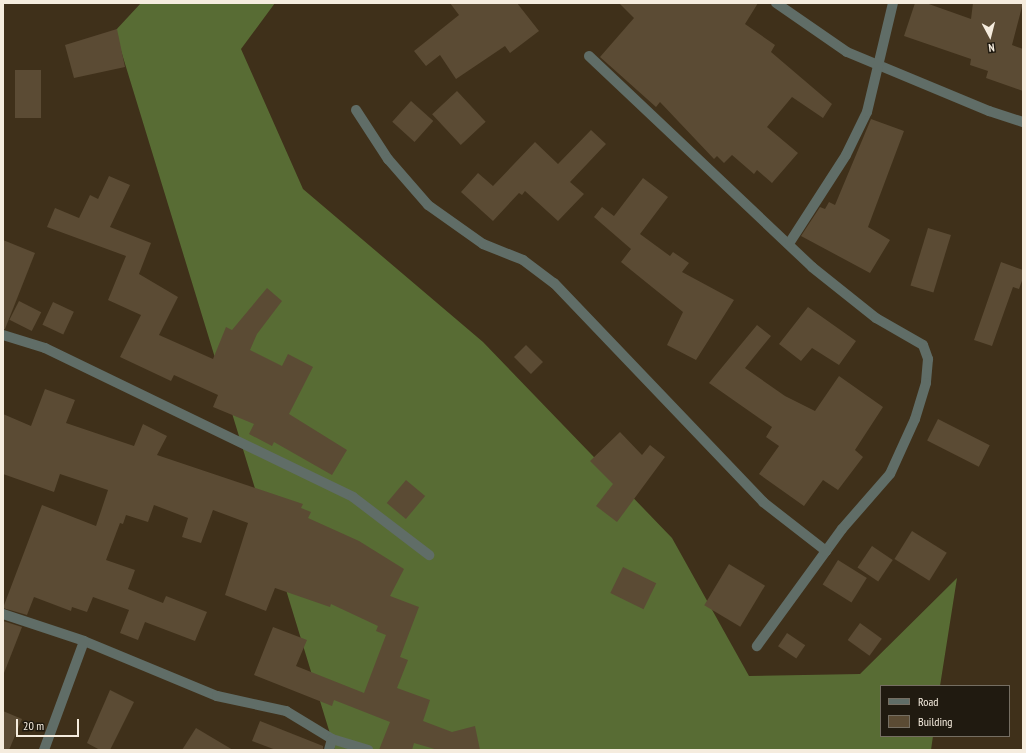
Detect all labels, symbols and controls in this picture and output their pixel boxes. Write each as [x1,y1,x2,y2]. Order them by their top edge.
north arrow [970,16,1010,56]
text: N [988,41,995,55]
legend [880,685,1010,737]
text: Road [918,694,938,709]
scale bar [18,711,81,737]
text: Building [918,714,953,729]
text: 20 m [23,718,44,733]

